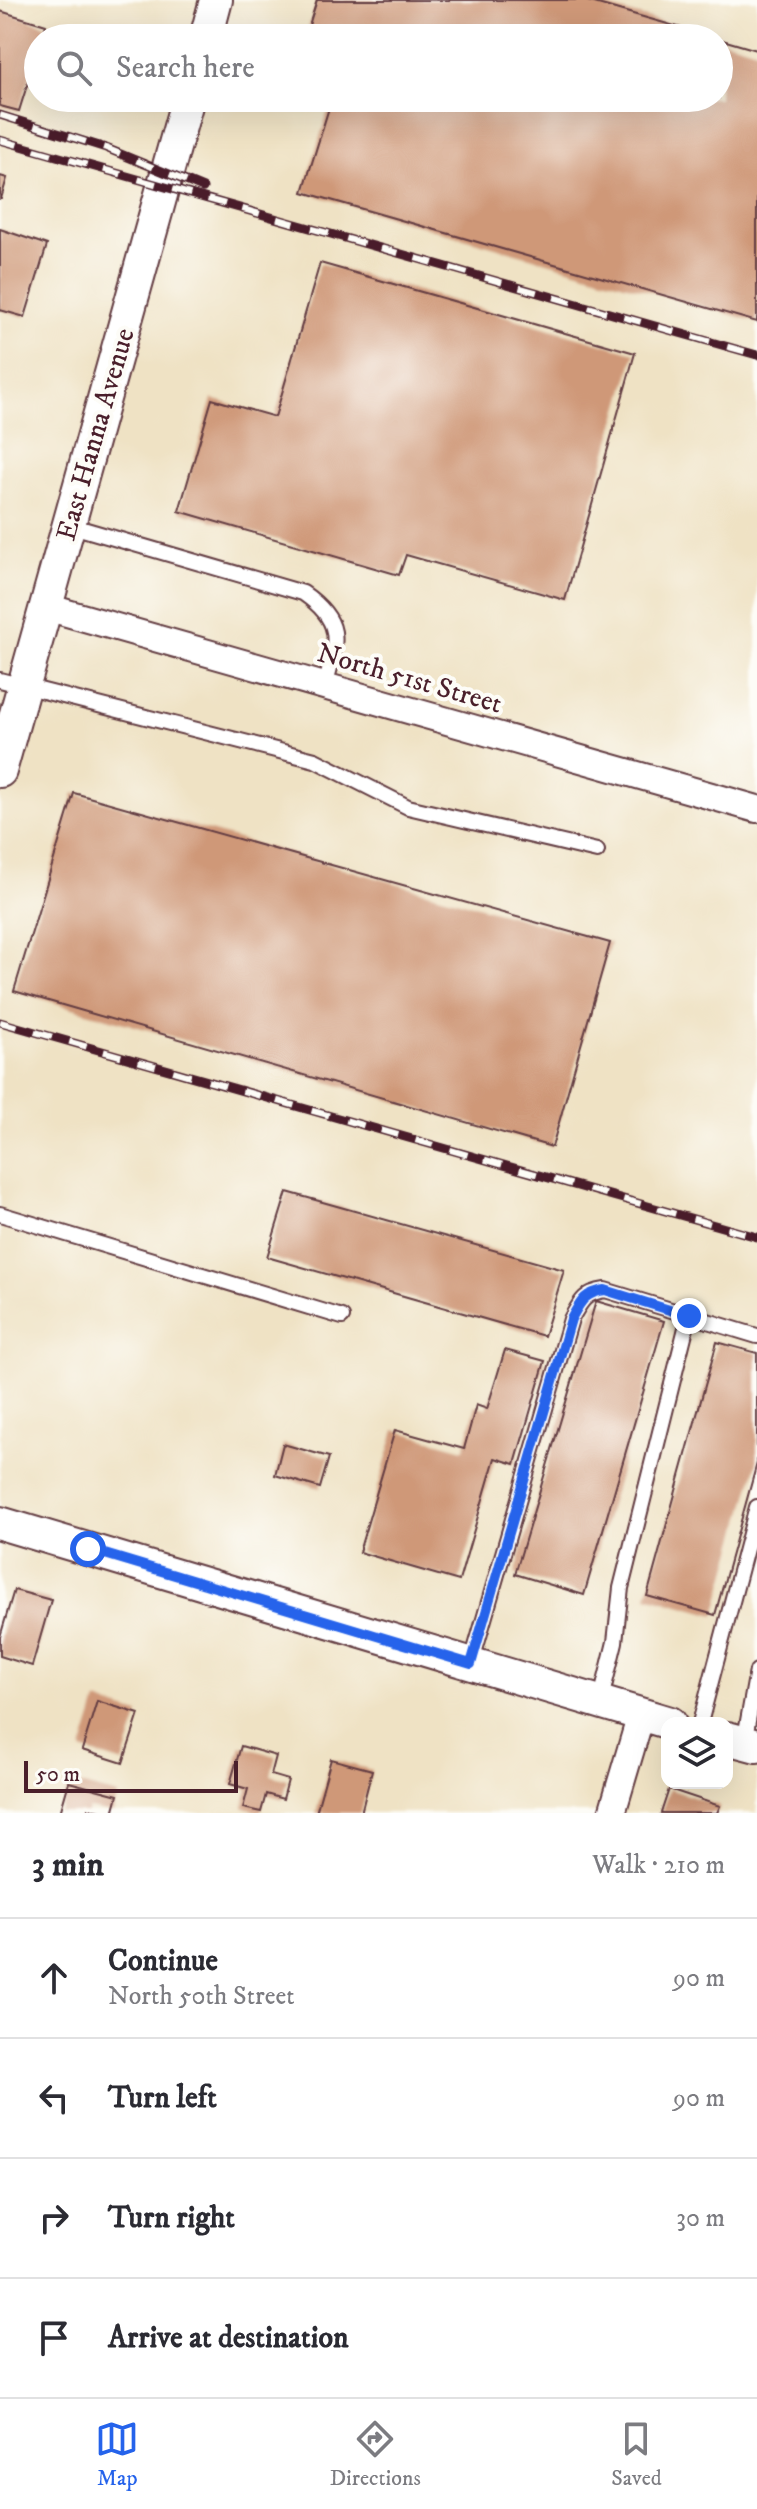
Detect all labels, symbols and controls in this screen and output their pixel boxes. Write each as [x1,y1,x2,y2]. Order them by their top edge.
search box [24,24,733,112]
icon: search [52,46,96,90]
text: Search here [116,50,255,87]
street label: East Hanna Avenue [48,324,142,545]
street label: North 51st Street [313,635,506,722]
route end [671,1298,707,1334]
route start [70,1531,106,1567]
map controls [661,1717,733,1789]
button: layers [661,1717,733,1789]
scale bar [24,1757,238,1793]
text: 50 m [36,1761,80,1788]
text: 3 min [32,1844,104,1886]
text: Walk · 210 m [592,1849,725,1882]
text: Continue [108,1943,218,1980]
icon: ahead [32,1956,76,2000]
text: 90 m [673,1962,725,1995]
text: North 50th Street [108,1980,295,2013]
icon: left [32,2076,76,2120]
text: Turn left [108,2080,217,2117]
text: 90 m [673,2082,725,2115]
icon: right [32,2196,76,2240]
text: Turn right [108,2200,235,2237]
text: 30 m [676,2202,725,2235]
icon: arrive [32,2316,76,2360]
text: Arrive at destination [108,2320,349,2357]
tab: Map [95,2417,139,2492]
tab: Directions [330,2417,421,2492]
tab: Saved [611,2417,662,2492]

